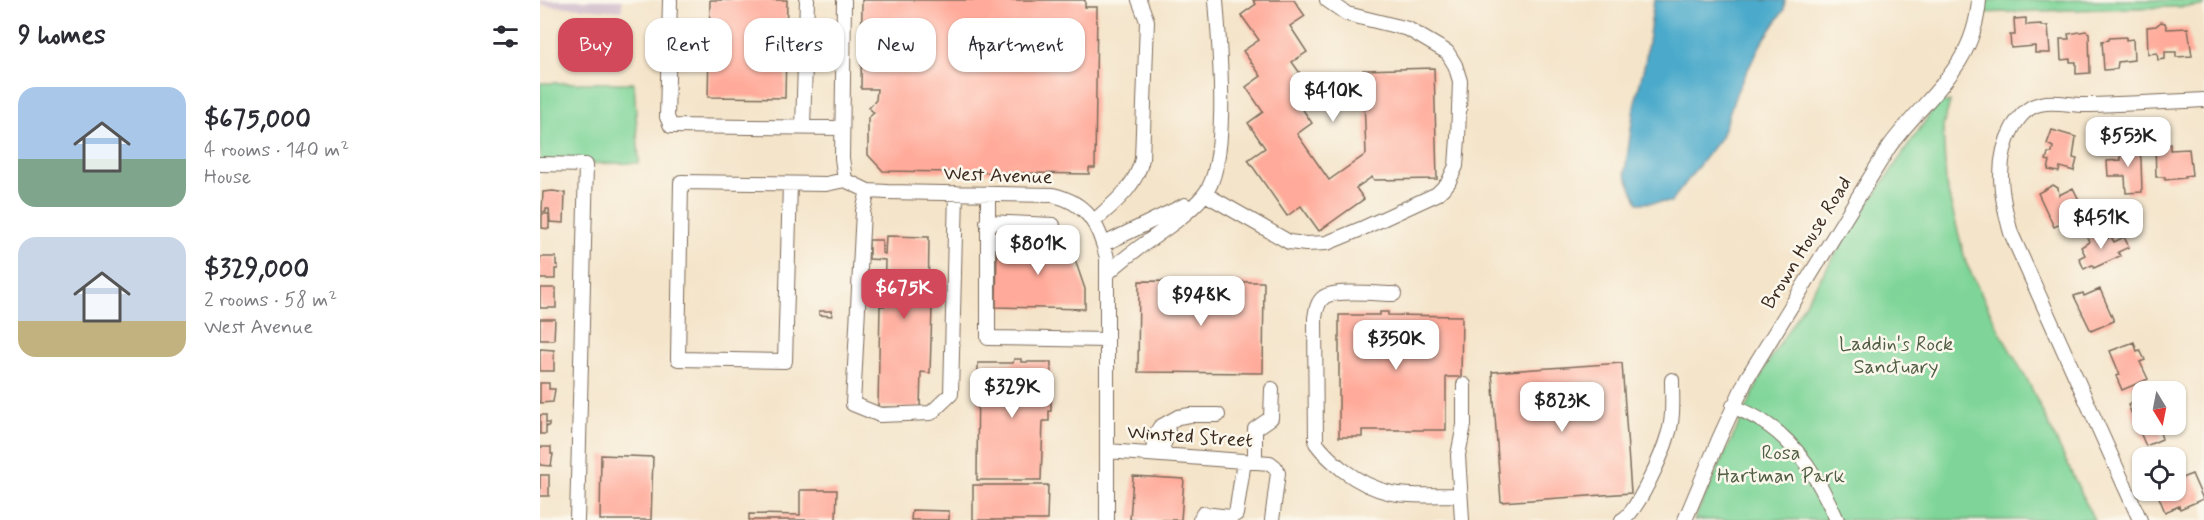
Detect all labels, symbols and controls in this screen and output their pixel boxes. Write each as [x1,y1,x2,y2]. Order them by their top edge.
chip: Buy [558,18,633,72]
chip: Rent [645,18,732,72]
chip: Filters [744,18,844,72]
chip: New [856,18,936,72]
chip: Apartment [948,18,1085,72]
text: 9 homes [18,19,106,53]
icon: filters [489,20,522,53]
pin: $410K [1291,72,1375,123]
text: $410K [1304,78,1362,105]
text: $675,000 [204,103,311,137]
icon: home [66,111,138,183]
pin: $553K [2086,117,2170,168]
text: $553K [2100,123,2156,150]
text: 4 rooms · 140 m² [204,137,349,164]
street label: West Avenue [943,161,1053,191]
text: House [204,164,251,191]
street label: Brown House Road [1755,172,1859,314]
pin: $451K [2059,199,2143,250]
text: $451K [2073,205,2129,232]
pin: $801K [996,225,1080,276]
text: $801K [1010,231,1066,258]
text: $329,000 [204,253,309,287]
icon: home [66,261,138,333]
pin: $675K [862,269,946,320]
text: $675K [875,275,933,302]
pin: $948K [1159,276,1243,327]
text: $948K [1172,282,1230,309]
text: 2 rooms · 58 m² [204,287,337,314]
text: West Avenue [204,314,313,341]
pin: $350K [1354,320,1438,371]
text: $350K [1367,326,1425,353]
park label: Laddin's Rock Sanctuary [1839,331,1953,381]
pin: $329K [970,368,1054,419]
text: $329K [984,374,1040,401]
north arrow [2132,381,2186,435]
map controls [2132,381,2186,501]
pin: $823K [1520,382,1604,433]
text: $823K [1534,388,1590,415]
street label: Winsted Street [1126,419,1254,455]
park label: Rosa Hartman Park [1717,440,1845,490]
button: locate [2132,447,2186,501]

